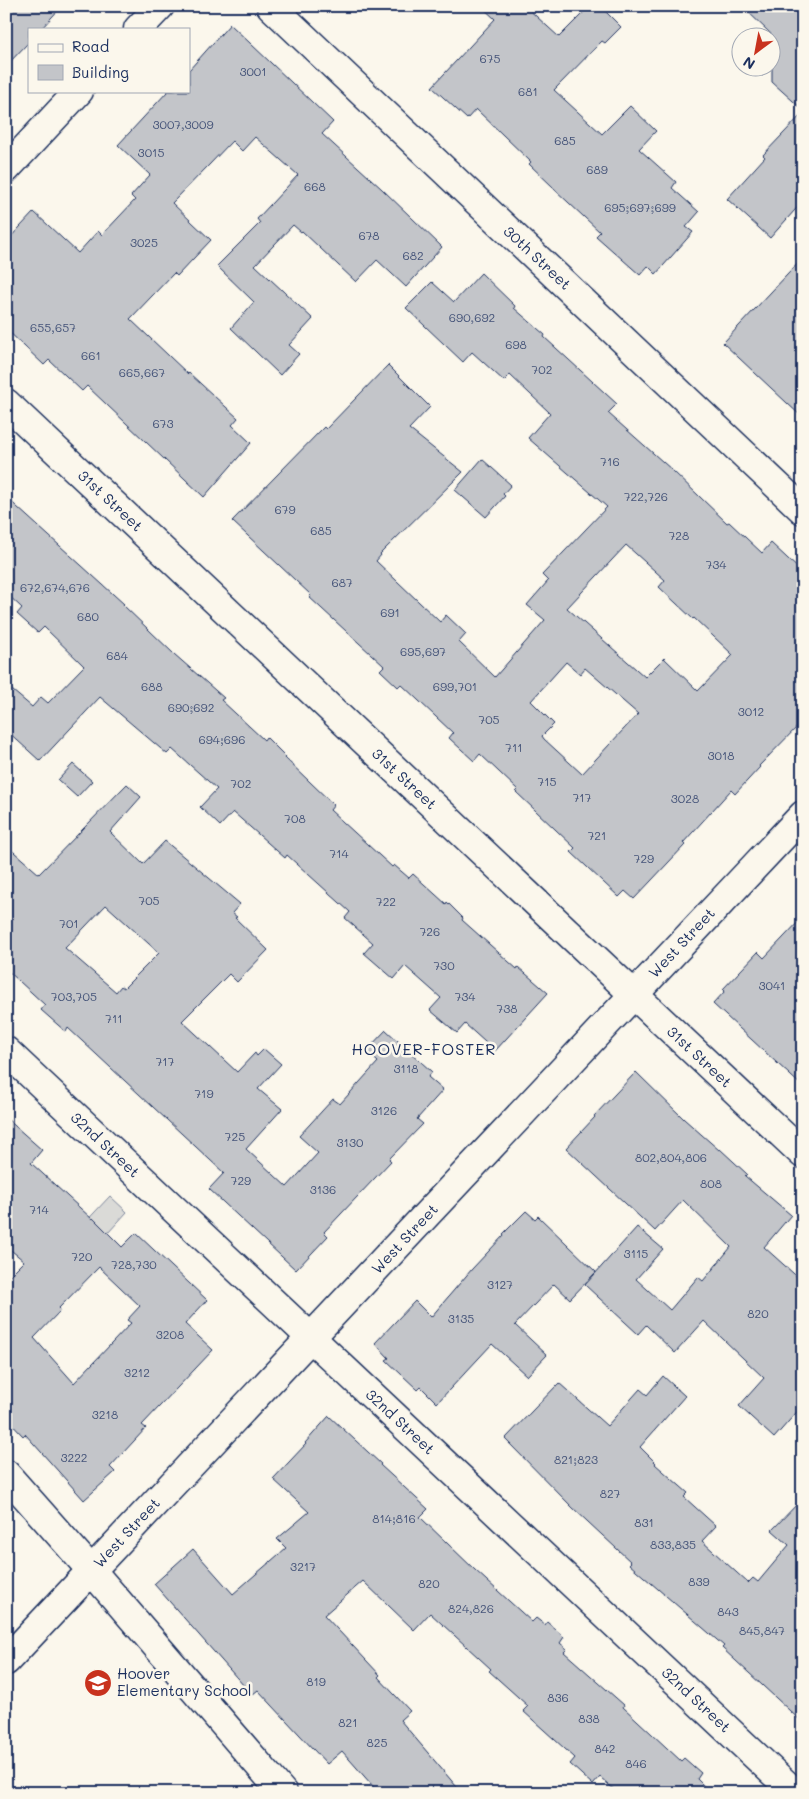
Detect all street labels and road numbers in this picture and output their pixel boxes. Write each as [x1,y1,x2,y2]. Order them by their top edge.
street label: 30th Street [500,221,576,294]
street label: 31st Street [74,465,147,536]
street label: 31st Street [368,743,441,814]
street label: West Street [644,903,719,982]
street label: 31st Street [663,1021,736,1092]
street label: 32nd Street [67,1107,145,1181]
street label: West Street [367,1199,442,1278]
street label: 32nd Street [362,1384,440,1458]
street label: West Street [89,1493,164,1572]
street label: 32nd Street [658,1662,736,1736]

